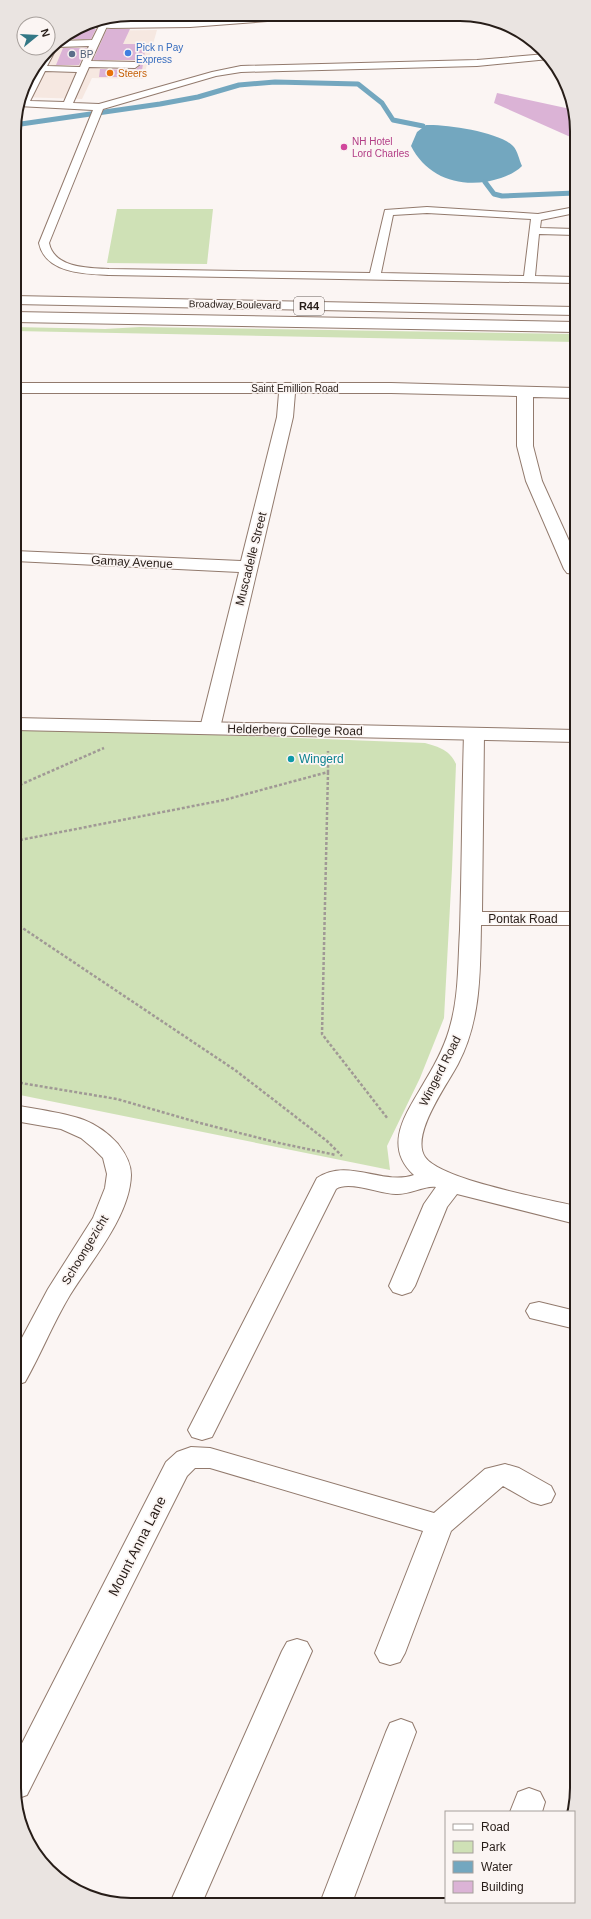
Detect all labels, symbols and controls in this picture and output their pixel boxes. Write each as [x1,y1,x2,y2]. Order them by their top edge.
north arrow [16,16,56,56]
text: N [39,27,52,39]
place label: Pick n Pay Express [136,42,183,65]
marker: Pick n Pay Express [123,48,133,58]
marker: BP [67,49,77,59]
place label: BP [80,49,94,60]
marker: Steers [105,68,115,78]
place label: Steers [118,68,147,79]
place label: NH Hotel Lord Charles [352,136,409,159]
marker: NH Hotel Lord Charles [339,142,349,152]
road number: R44 [294,297,324,315]
street label: Broadway Boulevard [189,298,281,311]
street label: Saint Emillion Road [251,383,339,394]
street label: Muscadelle Street [233,510,270,607]
street label: Gamay Avenue [91,553,174,571]
street label: Helderberg College Road [227,722,363,738]
place label: Wingerd [299,752,344,766]
marker: Wingerd [286,754,296,764]
street label: Pontak Road [488,912,558,926]
street label: Wingerd Road [416,1034,464,1108]
street label: Schoongezicht [59,1212,112,1287]
street label: Mount Anna Lane [105,1493,169,1599]
legend [445,1811,575,1903]
text: Road [481,1820,510,1834]
text: Park [481,1840,507,1854]
text: Water [481,1860,513,1874]
text: Building [481,1880,524,1894]

